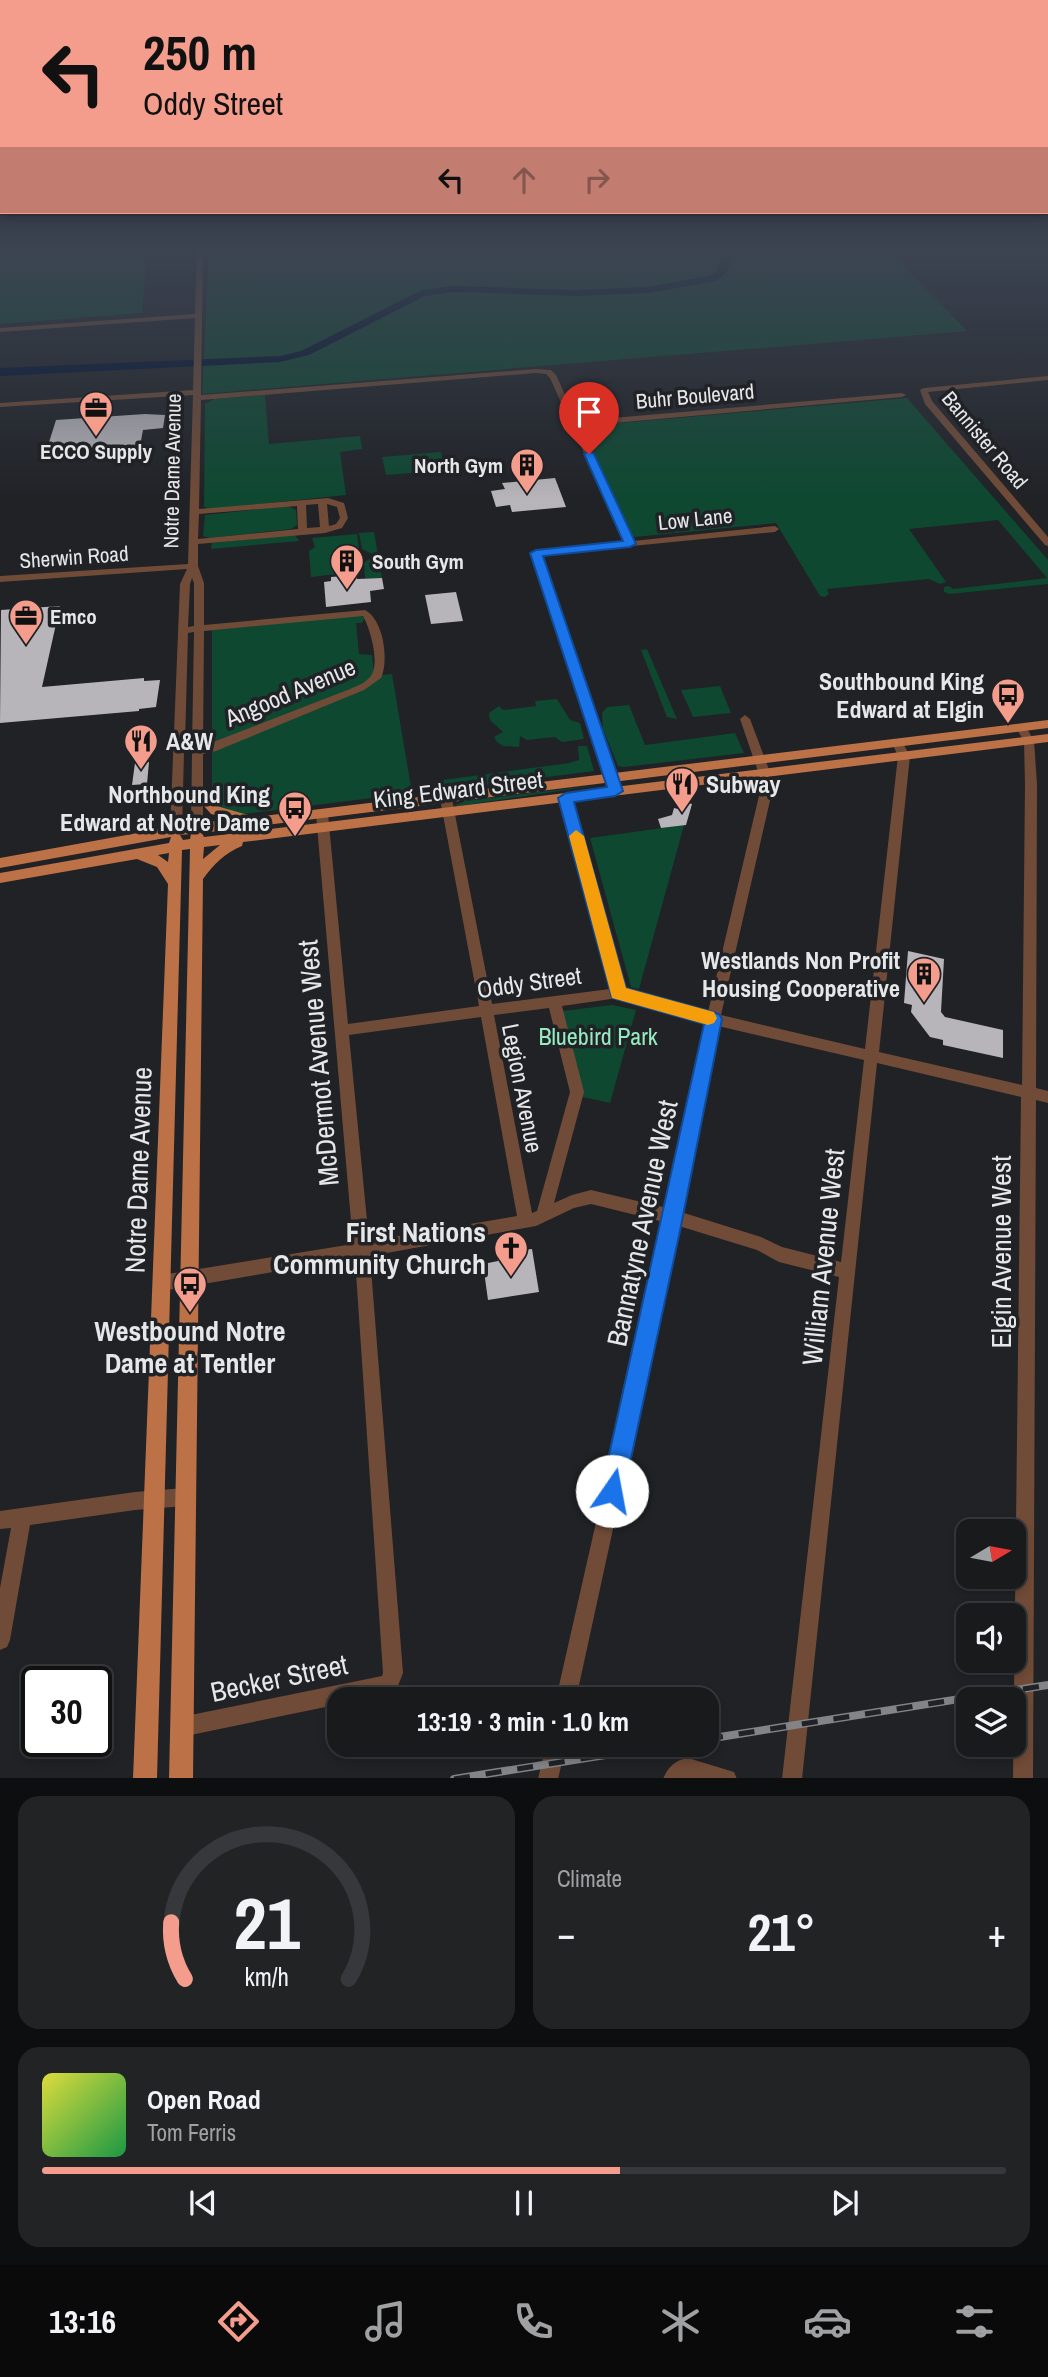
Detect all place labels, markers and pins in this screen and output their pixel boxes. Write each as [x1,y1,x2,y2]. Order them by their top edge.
pin [559,382,619,454]
office icon: ECCO Supply [77,389,115,438]
place label: ECCO Supply [40,437,152,466]
building icon: North Gym [508,446,546,495]
place label: North Gym [414,451,503,480]
building icon: South Gym [328,542,366,591]
place label: South Gym [372,547,464,576]
office icon: Emco [7,597,45,646]
place label: Emco [50,602,97,631]
place label: Southbound King Edward at Elgin [819,665,984,725]
bus stop icon: Southbound King Edward at Elgin [989,676,1027,725]
restaurant icon: A&W [122,722,160,771]
place label: A&W [166,725,213,757]
restaurant icon: Subway [663,765,701,814]
place label: Subway [706,768,780,800]
place label: Northbound King Edward at Notre Dame [60,778,270,838]
bus stop icon: Northbound King Edward at Notre Dame [276,789,314,838]
place label: Westlands Non Profit Housing Cooperative [701,944,900,1004]
building icon: Westlands Non Profit Housing Cooperative [905,955,943,1004]
place label: First Nations Community Church [273,1213,486,1283]
church icon: First Nations Community Church [492,1229,530,1278]
bus stop icon: Westbound Notre Dame at Tentler [171,1265,209,1314]
place label: Westbound Notre Dame at Tentler [95,1312,285,1382]

